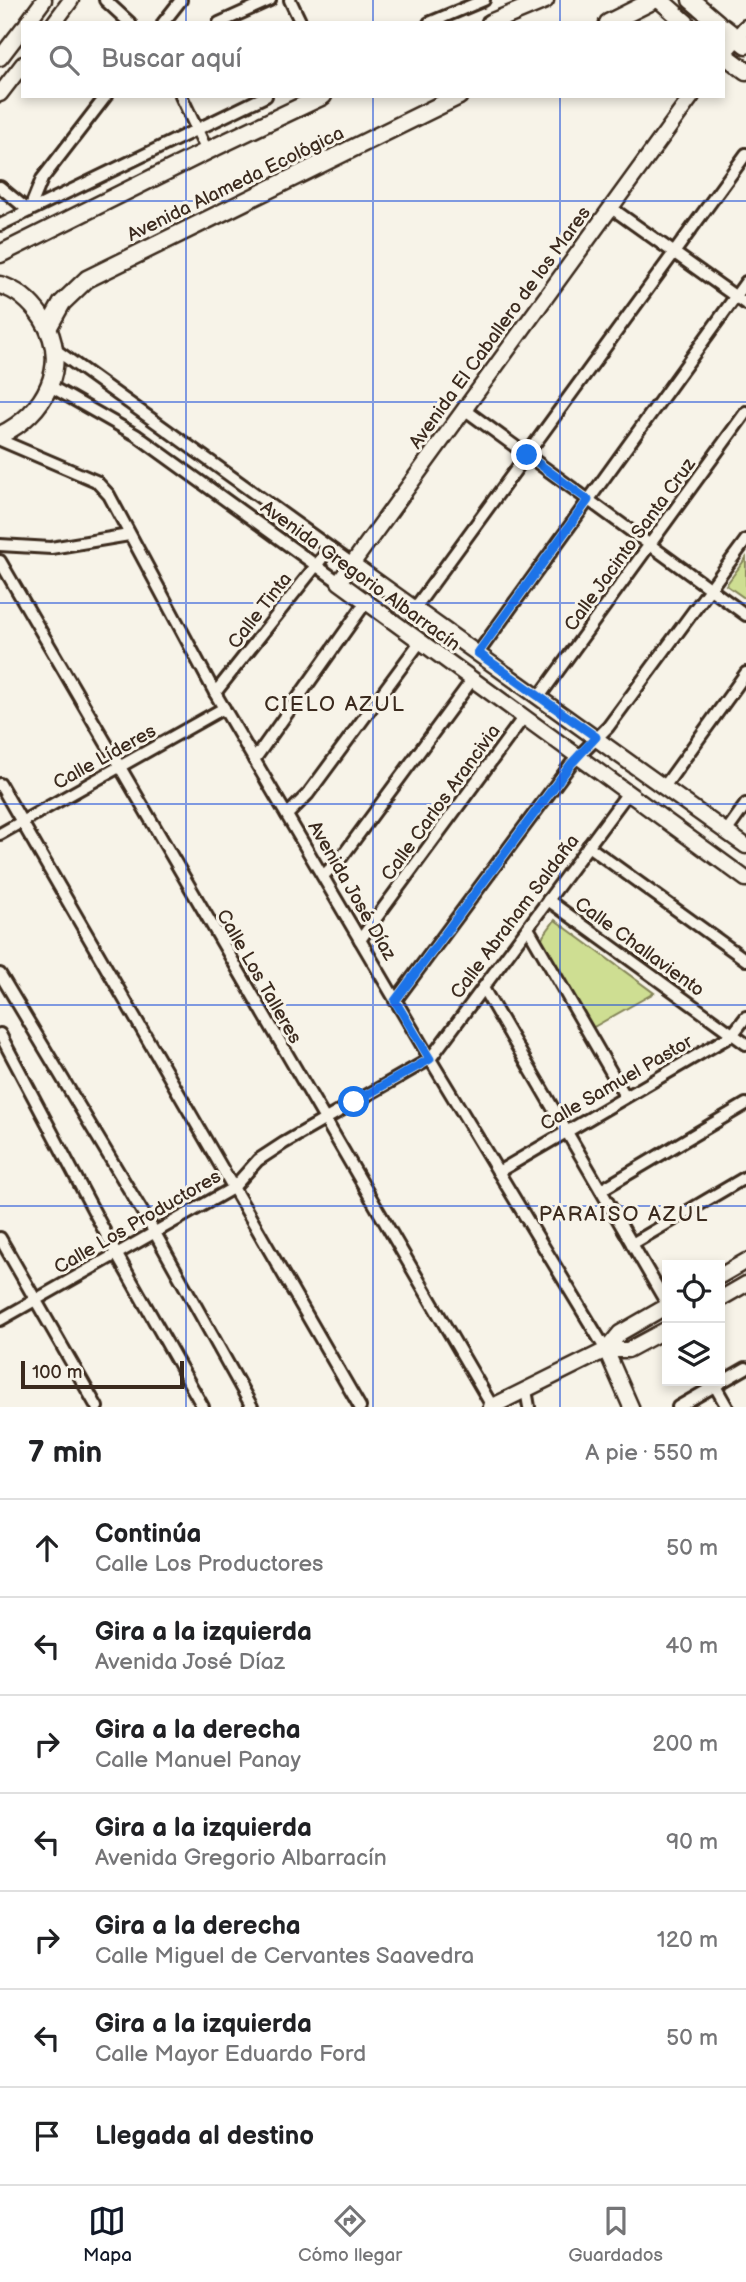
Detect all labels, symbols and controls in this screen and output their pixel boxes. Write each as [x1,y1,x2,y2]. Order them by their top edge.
search box [21,21,725,98]
icon: search [45,41,83,79]
text: Buscar aquí [101,44,242,75]
street label: Avenida Alameda Ecológica [124,122,348,247]
street label: Avenida El Caballero de los Mares [405,202,596,454]
route end [511,439,542,470]
street label: Calle Jacinto Santa Cruz [560,453,701,636]
street label: Avenida Gregorio Albarracín [256,496,464,656]
street label: Calle Tinta [223,568,297,654]
district label: CIELO AZUL [264,692,406,717]
street label: Calle Líderes [49,720,160,795]
street label: Calle Carlos Arancivia [377,720,506,885]
street label: Avenida José Díaz [303,817,401,965]
street label: Calle Abraham Saldaña [446,830,584,1004]
street label: Calle Challaviento [570,893,708,1002]
street label: Calle Los Talleres [211,906,306,1048]
street label: Calle Samuel Pastor [537,1030,698,1136]
route start [338,1086,369,1117]
street label: Calle Los Productores [50,1165,225,1279]
district label: PARAISO AZUL [539,1202,709,1227]
map controls [662,1260,725,1386]
button: locate [662,1260,725,1323]
button: layers [662,1323,725,1386]
scale bar [21,1358,184,1390]
text: 100 m [32,1361,83,1384]
text: 7 min [28,1435,102,1471]
text: A pie · 550 m [585,1439,718,1467]
text: Continúa [95,1519,202,1550]
icon: ahead [28,1529,66,1567]
text: 50 m [666,1534,718,1562]
text: Calle Los Productores [95,1550,323,1578]
text: Gira a la izquierda [95,1617,312,1648]
icon: left [28,1627,66,1665]
text: 40 m [665,1632,718,1660]
text: Avenida José Díaz [95,1648,285,1676]
text: Gira a la derecha [95,1715,301,1746]
icon: right [28,1725,66,1763]
text: 200 m [652,1730,718,1758]
text: Calle Manuel Panay [95,1746,301,1774]
text: Gira a la izquierda [95,1813,312,1844]
icon: left [28,1823,66,1861]
text: 90 m [666,1828,718,1856]
text: Avenida Gregorio Albarracín [95,1844,387,1872]
text: Gira a la derecha [95,1911,301,1942]
icon: right [28,1921,66,1959]
text: 120 m [657,1926,718,1954]
text: Calle Miguel de Cervantes Saavedra [95,1942,474,1970]
text: Gira a la izquierda [95,2009,312,2040]
icon: left [28,2019,66,2057]
text: 50 m [666,2024,718,2052]
text: Calle Mayor Eduardo Ford [95,2040,366,2068]
icon: arrive [28,2117,66,2155]
text: Llegada al destino [95,2121,314,2152]
tab: Mapa [83,2202,132,2267]
tab: Cómo llegar [298,2202,402,2267]
tab: Guardados [568,2202,663,2267]

